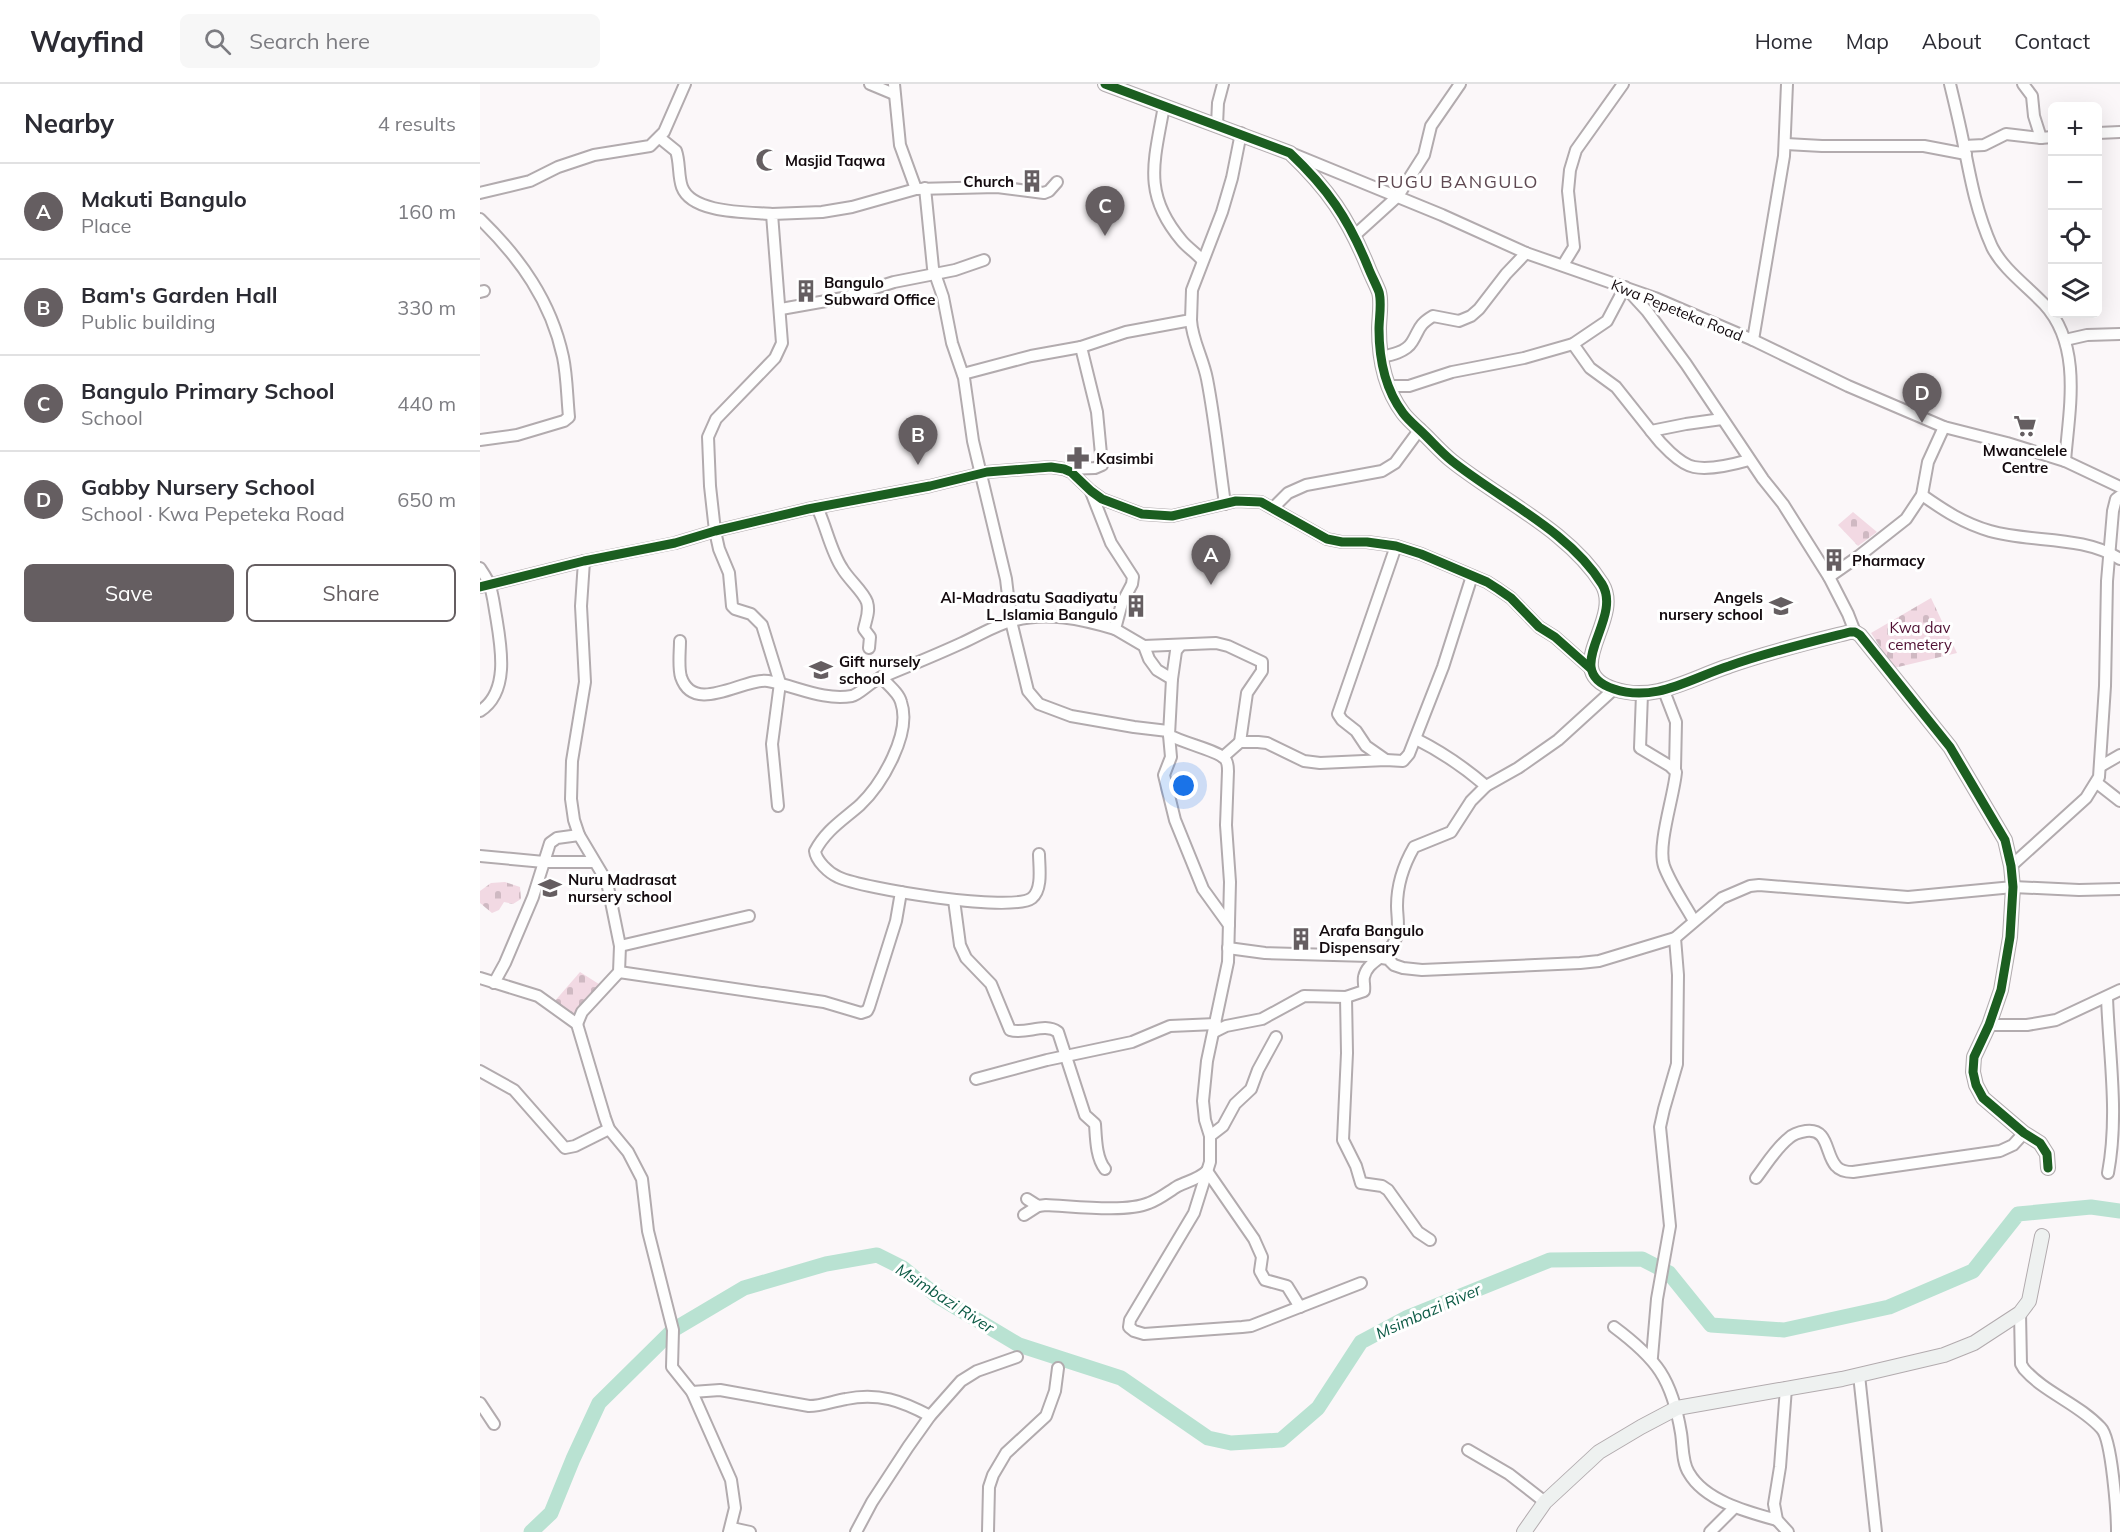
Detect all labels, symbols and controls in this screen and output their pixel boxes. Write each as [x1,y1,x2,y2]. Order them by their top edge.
search box [180,14,600,68]
text: Wayfind [30,24,144,59]
icon: search [201,25,234,58]
text: Search here [249,27,370,55]
text: Home [1755,28,1813,54]
text: Map [1846,28,1889,54]
text: About [1922,28,1981,54]
text: Contact [2014,28,2090,54]
map controls [2048,102,2102,318]
button: + [2048,102,2102,156]
text: Nearby [24,107,114,140]
text: 4 results [378,111,456,136]
mosque icon: Masjid Taqwa [754,147,780,173]
place label: Masjid Taqwa [785,151,885,170]
button: − [2048,156,2102,210]
building icon: Church [1019,168,1045,194]
district label: PUGU BANGULO [1377,170,1539,193]
place label: Church [963,172,1014,191]
text: Makuti Bangulo [81,185,247,213]
pin: C [1086,186,1124,236]
text: A [36,199,51,224]
text: 160 m [397,199,456,224]
button: locate [2048,210,2102,264]
text: Place [81,213,131,238]
button: layers [2048,264,2102,318]
place label: Bangulo Subward Office [824,273,935,309]
street label: Kwa Pepeteka Road [1608,275,1746,345]
building icon: Bangulo Subward Office [793,278,819,304]
text: Bam's Garden Hall [81,281,278,309]
text: B [37,295,50,320]
text: 330 m [397,295,456,320]
text: Public building [81,309,216,334]
pin: D [1902,374,1942,423]
text: Bangulo Primary School [81,377,335,405]
text: C [37,391,50,416]
text: 440 m [397,391,456,416]
text: School [81,405,143,430]
supermarket icon: Mwancelele Centre [2012,413,2038,439]
pin: B [898,416,938,465]
place label: Mwancelele Centre [1983,441,2067,477]
pharmacy icon: Kasimbi [1065,445,1091,471]
place label: Kasimbi [1096,449,1153,468]
text: Gabby Nursery School [81,473,315,501]
text: D [36,487,51,512]
text: 650 m [397,487,456,512]
text: School · Kwa Pepeteka Road [81,501,345,526]
pin: A [1192,536,1230,585]
building icon: Pharmacy [1821,547,1847,573]
place label: Pharmacy [1852,551,1926,570]
button: Save [24,564,234,622]
button: Share [246,564,456,622]
place label: Al-Madrasatu Saadiyatu L_Islamia Bangulo [941,588,1118,624]
place label: Angels nursery school [1659,588,1763,624]
building icon: Al-Madrasatu Saadiyatu L_Islamia Bangulo [1123,593,1149,619]
school or university icon: Angels nursery school [1768,593,1794,619]
park label: Kwa dav cemetery [1888,618,1952,654]
place label: Gift nursely school [839,652,921,688]
school or university icon: Gift nursely school [808,657,834,683]
your location [1169,771,1198,800]
place label: Nuru Madrasat nursery school [568,870,677,906]
school or university icon: Nuru Madrasat nursery school [537,875,563,901]
place label: Arafa Bangulo Dispensary [1319,921,1424,957]
building icon: Arafa Bangulo Dispensary [1288,926,1314,952]
water label: Msimbazi River [892,1259,999,1338]
water label: Msimbazi River [1372,1278,1485,1343]

